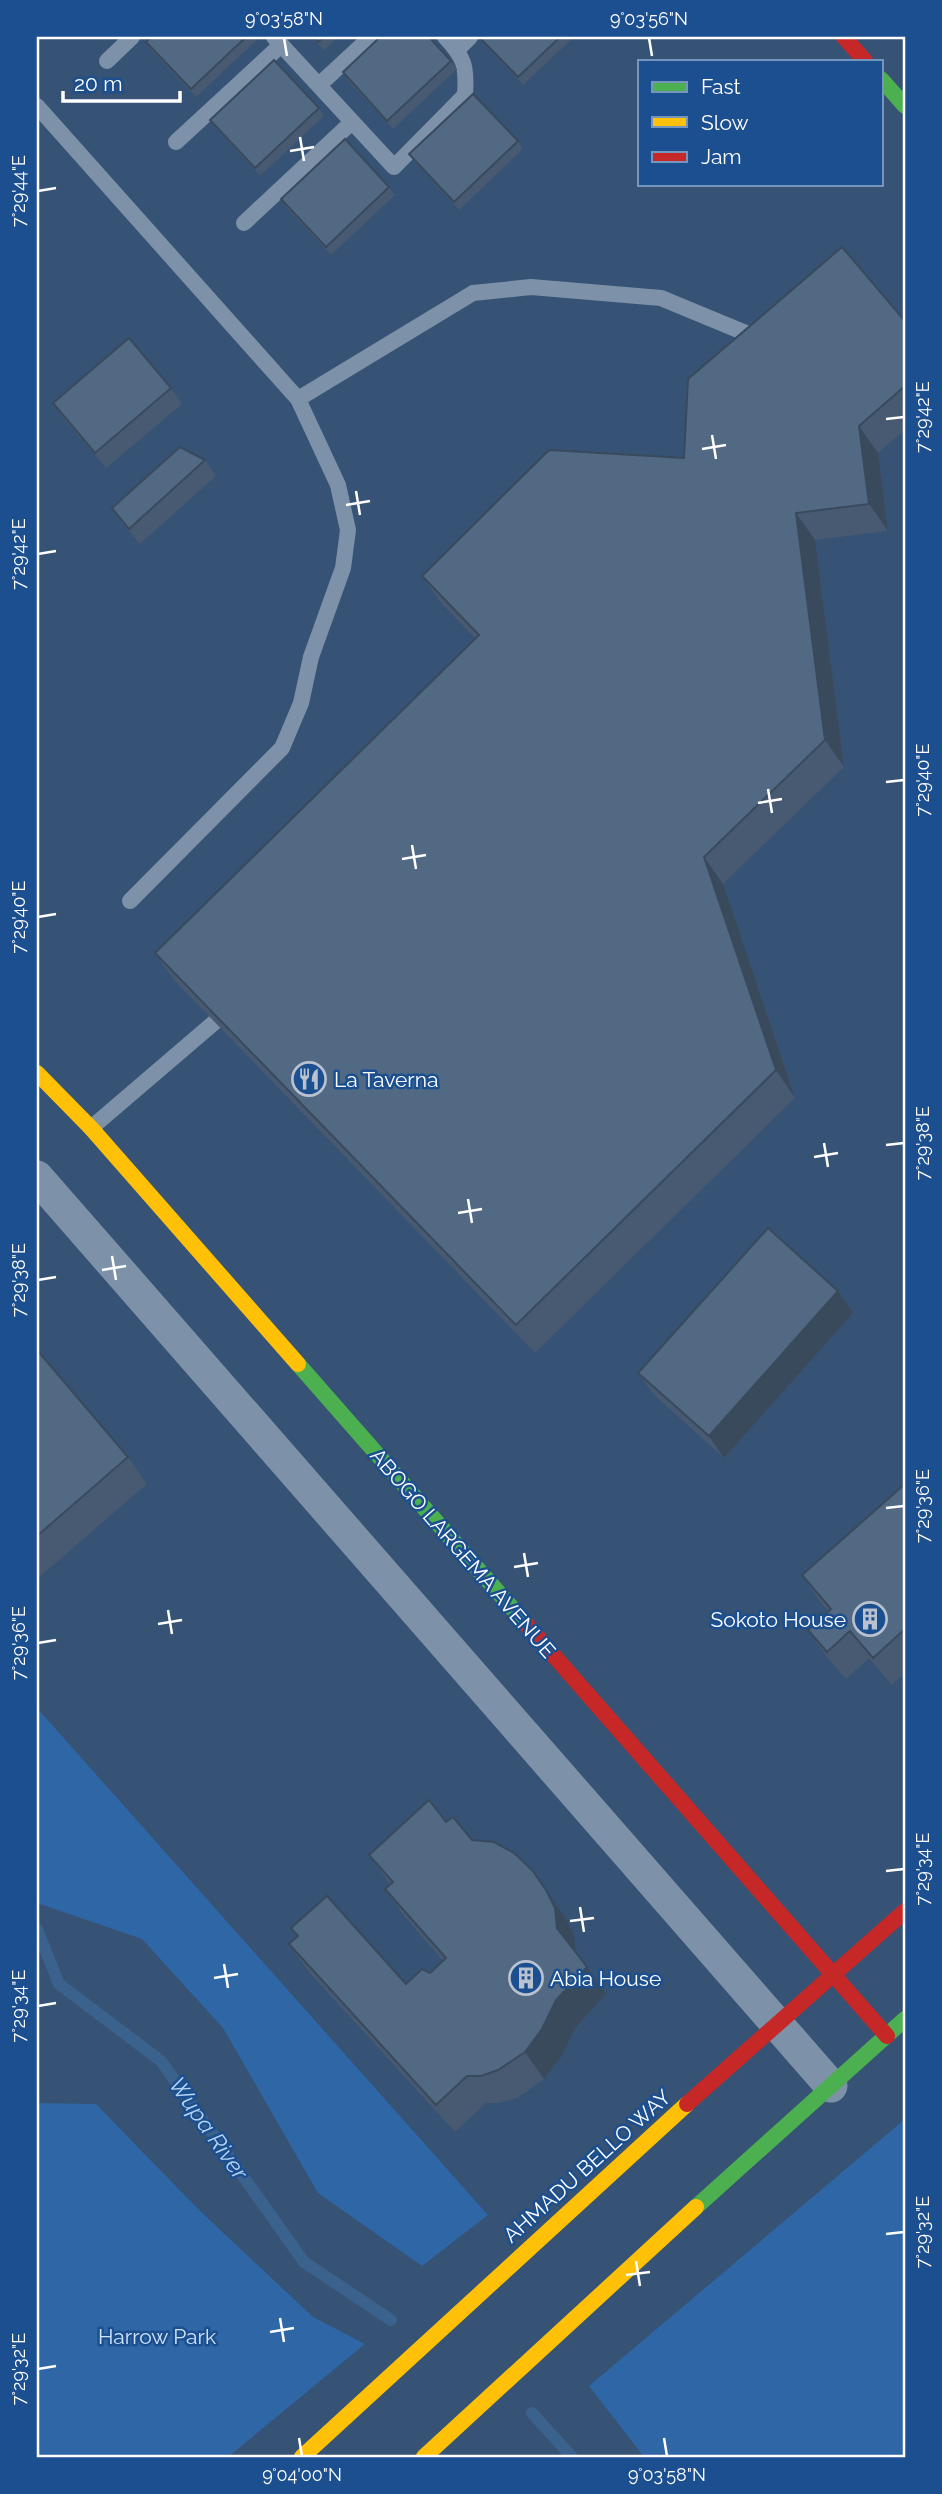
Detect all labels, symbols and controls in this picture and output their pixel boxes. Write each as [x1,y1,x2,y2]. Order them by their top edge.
text: 9°03'58"N [245,8,323,29]
text: 9°03'56"N [610,8,688,29]
scale bar [63,60,180,104]
legend [638,60,883,186]
text: 20 m [74,71,122,96]
text: Fast [701,74,741,99]
text: Slow [701,110,749,135]
text: Jam [701,144,742,169]
text: 7°29'44"E [8,155,29,227]
text: 7°29'42"E [912,381,933,453]
text: 7°29'42"E [8,518,29,590]
text: 7°29'40"E [912,743,933,817]
text: 7°29'40"E [8,880,29,954]
restaurant icon: La Taverna [290,1060,328,1098]
place label: La Taverna [334,1067,438,1092]
text: 7°29'38"E [912,1106,933,1180]
text: 7°29'38"E [8,1243,29,1317]
street label: ABOGO LARGEMA AVENUE [365,1443,561,1663]
text: 7°29'36"E [912,1469,933,1543]
building icon: Sokoto House [851,1600,889,1638]
text: 7°29'36"E [8,1606,29,1680]
place label: Sokoto House [710,1607,846,1632]
text: 7°29'34"E [912,1832,933,1905]
building icon: Abia House [507,1959,545,1997]
place label: Abia House [550,1966,661,1991]
text: 7°29'34"E [8,1969,29,2042]
water label: Wupa River [164,2072,255,2185]
street label: AHMADU BELLO WAY [498,2084,676,2248]
text: 7°29'32"E [912,2196,933,2268]
park label: Harrow Park [98,2324,216,2349]
text: 7°29'32"E [8,2333,29,2405]
text: 9°04'00"N [262,2464,342,2485]
text: 9°03'58"N [628,2464,706,2485]

